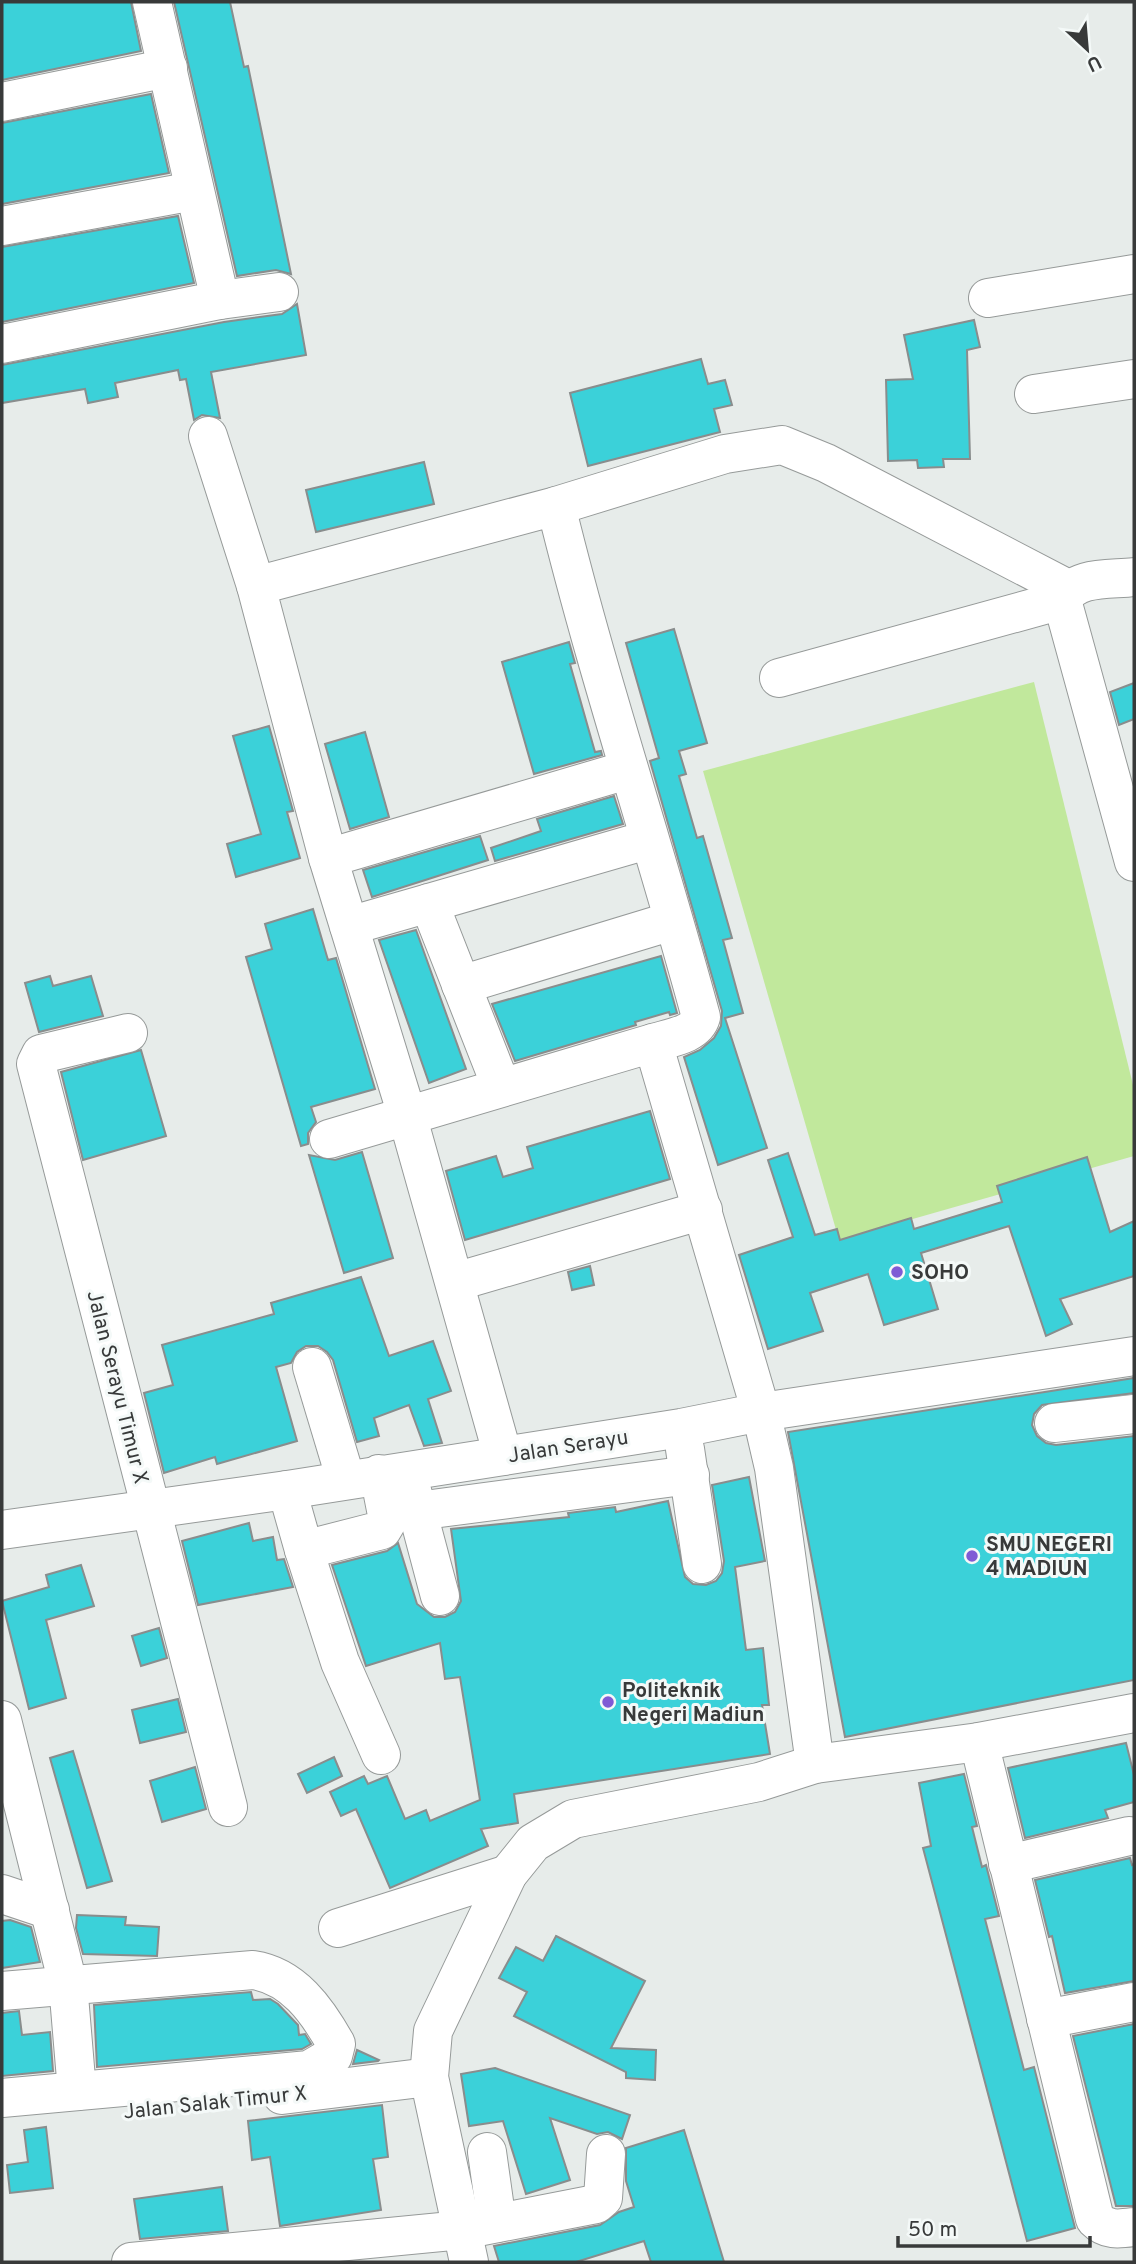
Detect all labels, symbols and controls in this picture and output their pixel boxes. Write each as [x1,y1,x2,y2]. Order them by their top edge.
north arrow [1052,14,1122,84]
text: U [1082,49,1105,76]
place label: SOHO [911,1260,969,1287]
marker: SOHO [889,1264,905,1280]
street label: Jalan Serayu Timur X [79,1288,154,1487]
street label: Jalan Serayu [506,1425,630,1470]
place label: SMU NEGERI 4 MADIUN [986,1532,1112,1583]
marker: SMU NEGERI 4 MADIUN [964,1548,980,1564]
place label: Politeknik Negeri Madiun [622,1678,764,1729]
marker: Politeknik Negeri Madiun [600,1694,616,1710]
street label: Jalan Salak Timur X [122,2080,308,2127]
scale bar [898,2204,1090,2248]
text: 50 m [908,2217,957,2244]

